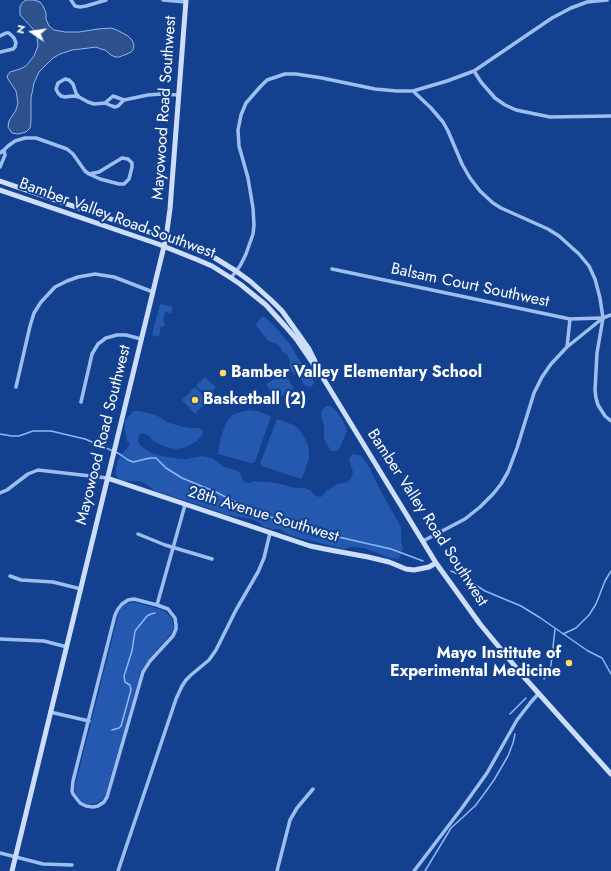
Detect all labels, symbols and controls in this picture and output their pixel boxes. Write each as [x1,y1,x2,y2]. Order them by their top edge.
north arrow [12,12,52,52]
street label: Mayowood Road Southwest [149,15,181,201]
text: N [12,23,29,35]
street label: Bamber Valley Road Southwest [16,175,218,263]
street label: Balsam Court Southwest [389,260,551,312]
street label: Mayowood Road Southwest [72,343,136,527]
place label: Bamber Valley Elementary School [231,363,482,383]
marker: Bamber Valley Elementary School [218,368,228,378]
place label: Basketball (2) [203,390,306,410]
marker: Basketball (2) [190,395,200,405]
street label: Bamber Valley Road Southwest [363,426,491,610]
street label: 28th Avenue Southwest [185,483,341,547]
place label: Mayo Institute of Experimental Medicine [390,644,561,682]
marker: Mayo Institute of Experimental Medicine [564,658,574,668]

